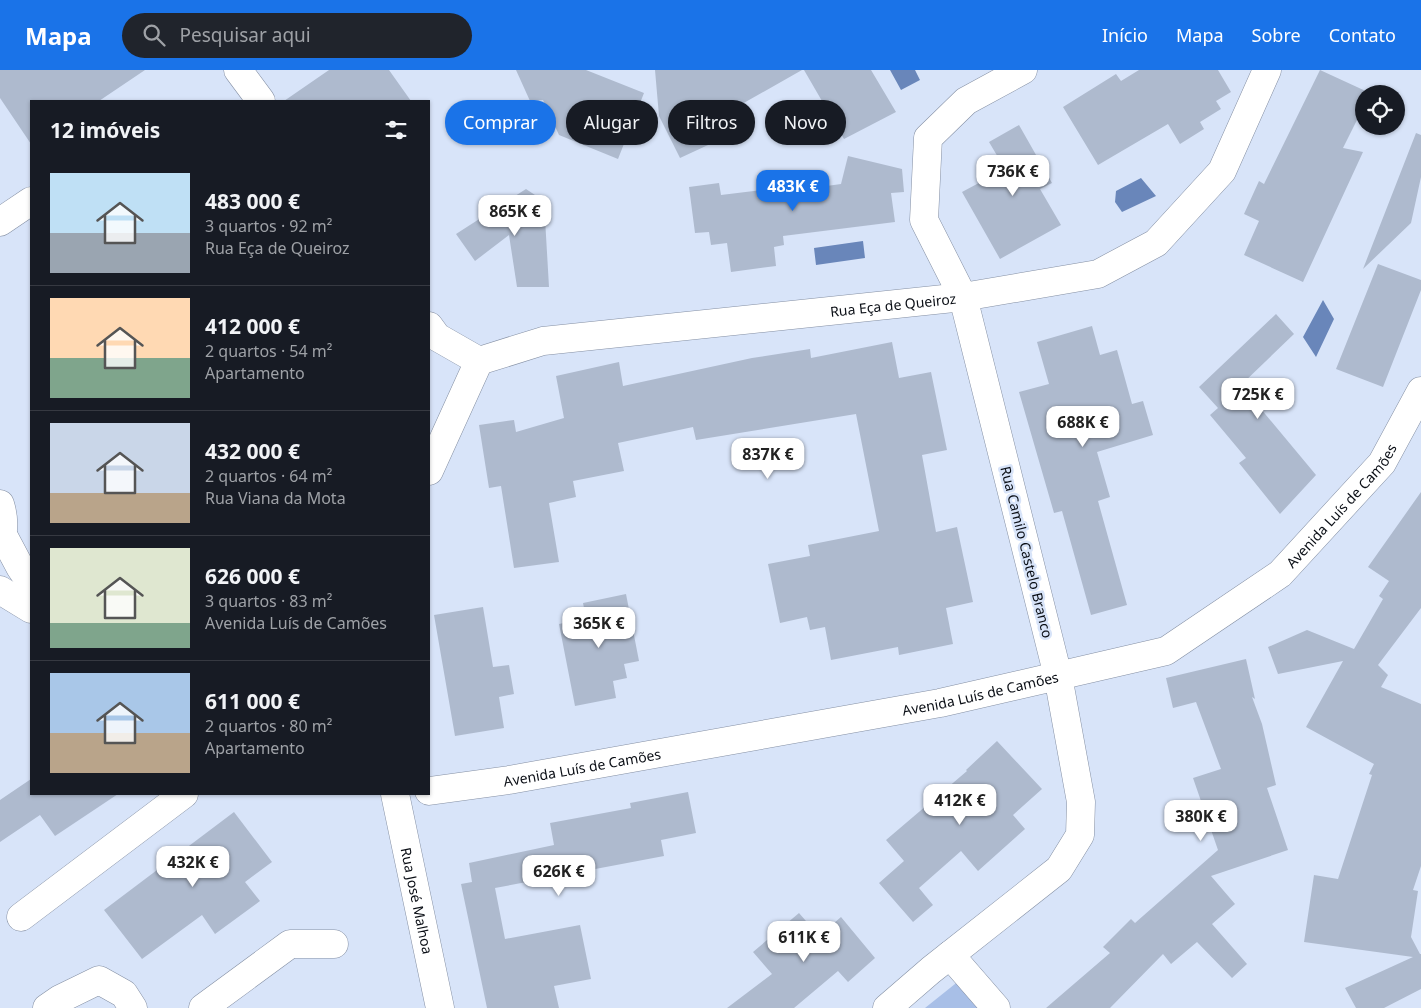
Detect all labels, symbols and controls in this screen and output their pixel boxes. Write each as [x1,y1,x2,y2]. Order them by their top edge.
search box [122,13,472,58]
text: Mapa [25,19,92,52]
icon: search [140,21,168,49]
text: Pesquisar aqui [180,22,311,48]
text: Início [1102,23,1148,47]
text: Mapa [1176,23,1224,47]
text: Sobre [1252,23,1301,47]
text: Contato [1329,23,1396,47]
map controls [1355,85,1405,135]
button: locate [1355,85,1405,135]
chip: Comprar [445,100,556,145]
chip: Alugar [566,100,658,145]
chip: Filtros [668,100,755,145]
chip: Novo [765,100,846,145]
text: 12 imóveis [50,116,160,144]
icon: filters [382,116,410,144]
pin: 736K € [972,154,1054,197]
text: 736K € [987,160,1039,182]
pin: 483K € [752,170,834,212]
text: 483K € [767,175,819,197]
text: 483 000 € [205,187,300,215]
icon: home [90,193,150,253]
pin: 865K € [474,194,556,237]
text: 865K € [489,200,541,222]
text: 3 quartos · 92 m² [205,215,332,237]
text: Rua Eça de Queiroz [205,237,350,259]
street label: Rua Eça de Queiroz [829,288,957,320]
text: 412 000 € [205,312,300,340]
icon: home [90,318,150,378]
text: 2 quartos · 54 m² [205,340,332,362]
text: Apartamento [205,362,305,384]
pin: 725K € [1217,378,1299,420]
text: 725K € [1232,383,1284,405]
pin: 688K € [1042,406,1124,448]
text: 688K € [1057,411,1109,433]
text: 432 000 € [205,437,300,465]
pin: 837K € [727,438,809,480]
street label: Avenida Luís de Camões [1281,440,1400,571]
icon: home [90,443,150,503]
text: 837K € [742,443,794,465]
street label: Rua Camilo Castelo Branco [996,464,1058,640]
text: 2 quartos · 64 m² [205,465,332,487]
text: Rua Viana da Mota [205,487,346,509]
text: 626 000 € [205,562,300,590]
icon: home [90,568,150,628]
text: 3 quartos · 83 m² [205,590,332,612]
pin: 365K € [558,606,640,649]
text: Avenida Luís de Camões [205,612,387,634]
text: 365K € [573,612,625,634]
street label: Avenida Luís de Camões [901,667,1060,719]
text: 611 000 € [205,687,300,715]
icon: home [90,693,150,753]
text: 2 quartos · 80 m² [205,715,332,737]
text: Apartamento [205,737,305,759]
street label: Avenida Luís de Camões [502,744,663,790]
pin: 412K € [919,784,1001,826]
text: 412K € [934,789,986,811]
pin: 380K € [1160,800,1242,842]
text: 380K € [1175,805,1227,827]
pin: 432K € [152,846,234,888]
street label: Rua José Malhoa [397,846,438,956]
text: 432K € [167,851,219,873]
pin: 626K € [518,854,600,897]
text: 626K € [533,860,585,882]
pin: 611K € [763,920,845,963]
text: 611K € [778,926,830,948]

